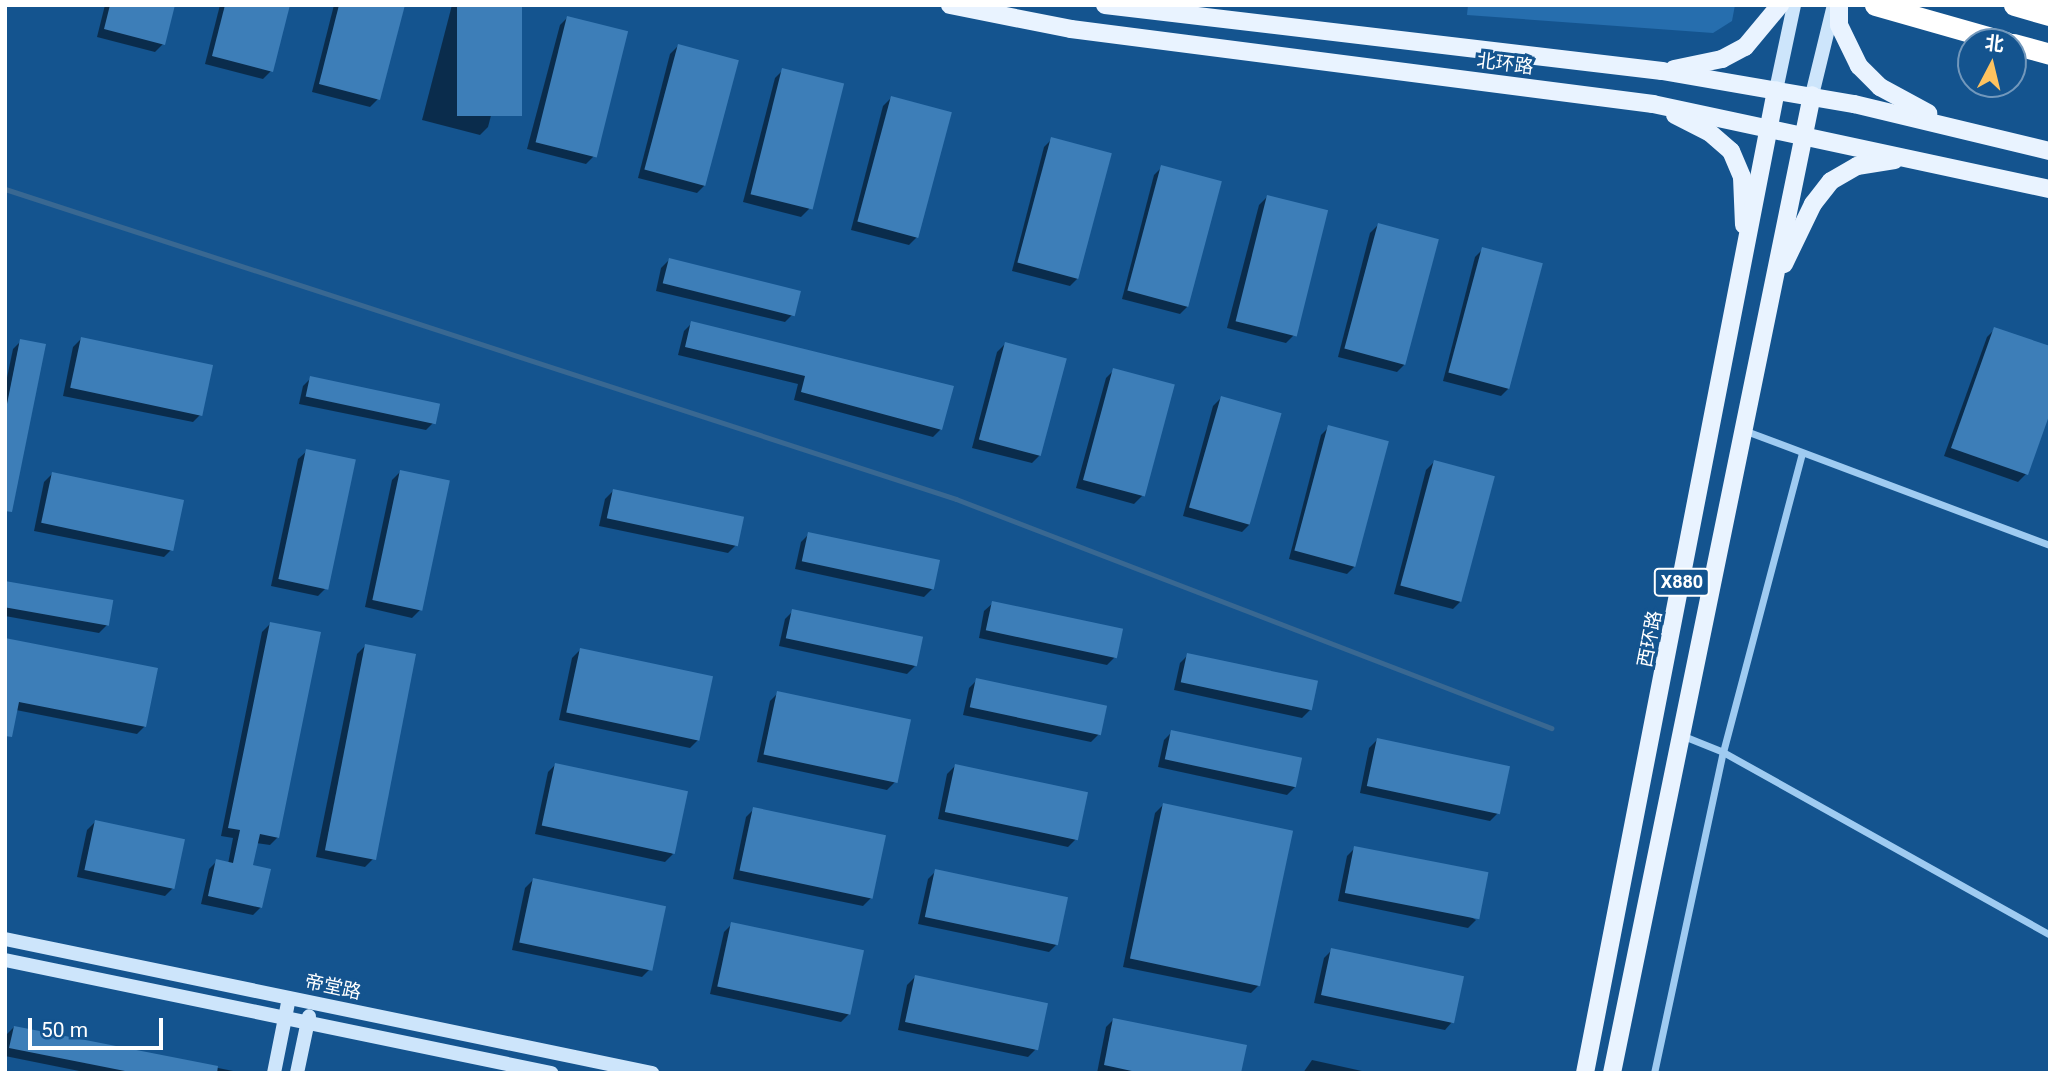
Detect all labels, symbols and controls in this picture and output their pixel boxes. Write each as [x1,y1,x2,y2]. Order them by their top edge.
north arrow [1957,28,2027,98]
text: 北 [1984,31,2005,56]
street label: 北环路 [1475,49,1535,79]
road number: X880 [1652,568,1712,596]
street label: 西环路 [1633,609,1667,669]
street label: 帝堂路 [303,970,363,1004]
scale bar [32,1004,166,1048]
text: 50 m [41,1018,88,1042]

